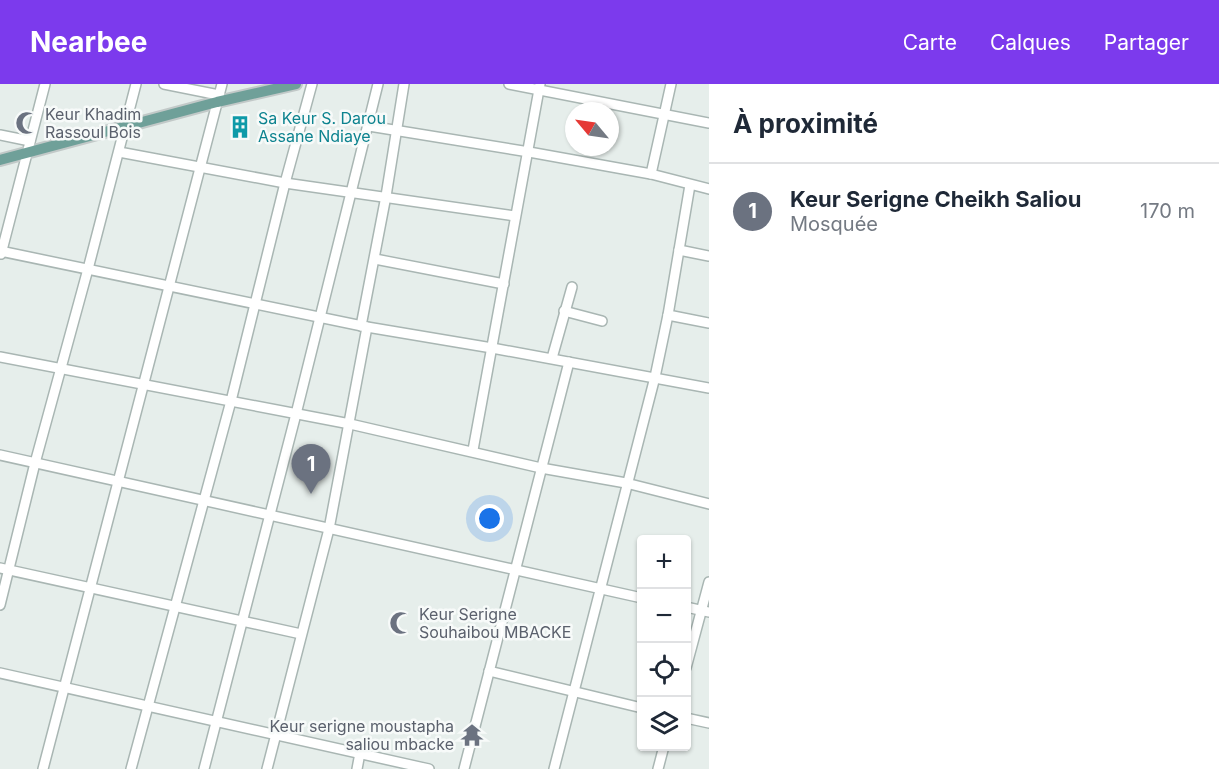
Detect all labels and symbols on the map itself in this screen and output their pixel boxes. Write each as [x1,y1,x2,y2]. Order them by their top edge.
north arrow [565,102,619,156]
place label: Keur Khadim Rassoul Bois [45,104,141,142]
place label: Sa Keur S. Darou Assane Ndiaye [258,108,386,146]
mosque icon: Keur Khadim Rassoul Bois [14,110,40,136]
building icon: Sa Keur S. Darou Assane Ndiaye [227,114,253,140]
pin: 1 [292,444,330,494]
your location [475,504,504,533]
place label: Keur Serigne Souhaibou MBACKE [419,604,571,642]
mosque icon: Keur Serigne Souhaibou MBACKE [388,610,414,636]
place label: Keur serigne moustapha saliou mbacke [270,716,454,754]
temple icon: Keur serigne moustapha saliou mbacke [459,722,485,748]

